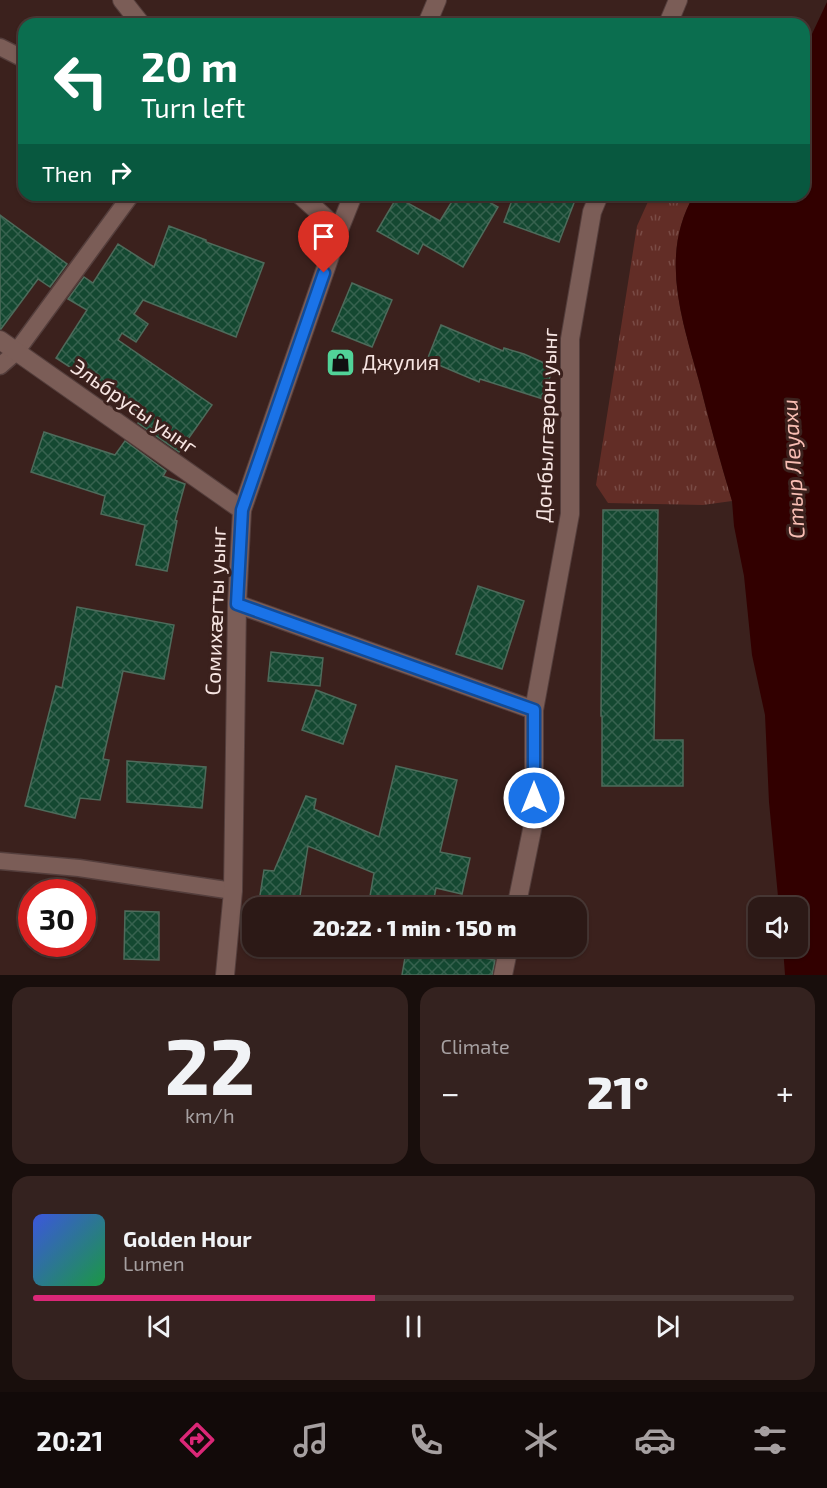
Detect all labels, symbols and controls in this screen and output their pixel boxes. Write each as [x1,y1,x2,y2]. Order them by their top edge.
text: 20 m [141,40,238,90]
icon: left [42,42,120,120]
text: Turn left [141,91,245,123]
icon: right [104,156,137,189]
text: Then [42,160,92,186]
pin [298,211,349,273]
icon: arrive [307,220,340,253]
street label: Донбылгæрон уынг [530,327,562,523]
shop icon: Джулия [325,347,357,379]
place label: Джулия [362,349,439,375]
street label: Эльбрусы уынг [66,353,203,460]
water label: Стыр Леуахи [775,399,809,540]
street label: Сомихæгты уынг [199,526,231,696]
position arrow [502,766,566,830]
speed limit sign: 30 [18,879,96,957]
map controls [748,897,808,957]
button: sound [748,897,808,957]
text: 20:22 · 1 min · 150 m [313,914,516,940]
text: 22 [164,1017,255,1111]
text: Climate [441,1034,510,1058]
text: 21° [587,1064,649,1118]
text: − [441,1072,460,1112]
text: + [776,1072,794,1112]
text: km/h [185,1103,235,1127]
text: Golden Hour [123,1225,252,1251]
text: Lumen [123,1251,185,1275]
icon: previous [143,1310,176,1343]
icon: pause [397,1310,430,1343]
icon: next [651,1310,684,1343]
icon: directions [176,1419,218,1461]
icon: music [290,1419,332,1461]
icon: phone [405,1419,447,1461]
icon: climate [520,1419,562,1461]
icon: car [634,1419,676,1461]
icon: filters [749,1419,791,1461]
text: 20:21 [36,1424,103,1456]

